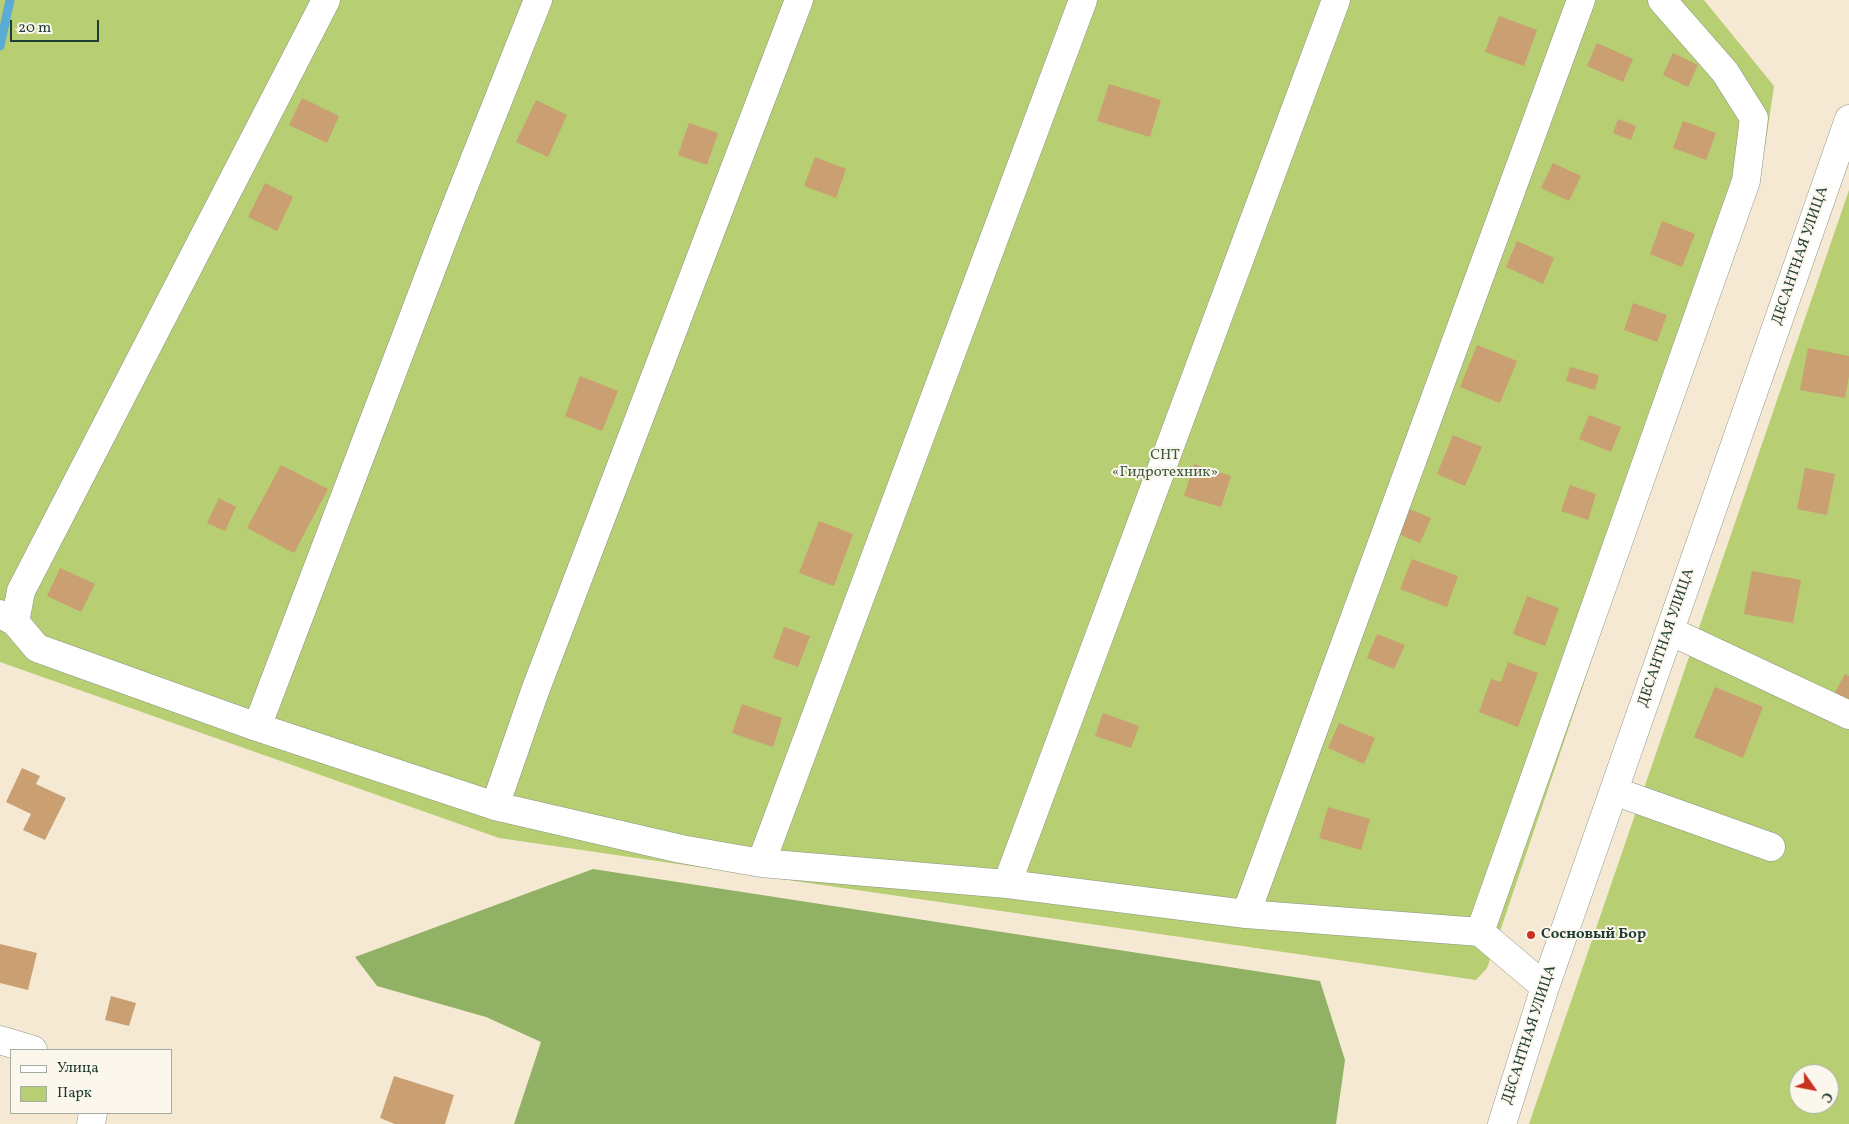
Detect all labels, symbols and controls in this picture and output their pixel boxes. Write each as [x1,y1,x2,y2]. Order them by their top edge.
scale bar [12,10,101,42]
text: 20 m [18,18,51,39]
street label: ДЕСАНТНАЯ УЛИЦА [1769,184,1833,328]
park label: СНТ «Гидротехник» [1112,447,1218,482]
street label: ДЕСАНТНАЯ УЛИЦА [1635,566,1699,710]
place label: Сосновый Бор [1541,926,1646,944]
marker: Сосновый Бор [1525,929,1537,941]
street label: ДЕСАНТНАЯ УЛИЦА [1499,963,1561,1107]
legend [10,1049,172,1114]
text: Улица [57,1058,99,1079]
north arrow [1789,1064,1839,1114]
text: Парк [57,1083,92,1104]
text: С [1816,1088,1837,1106]

